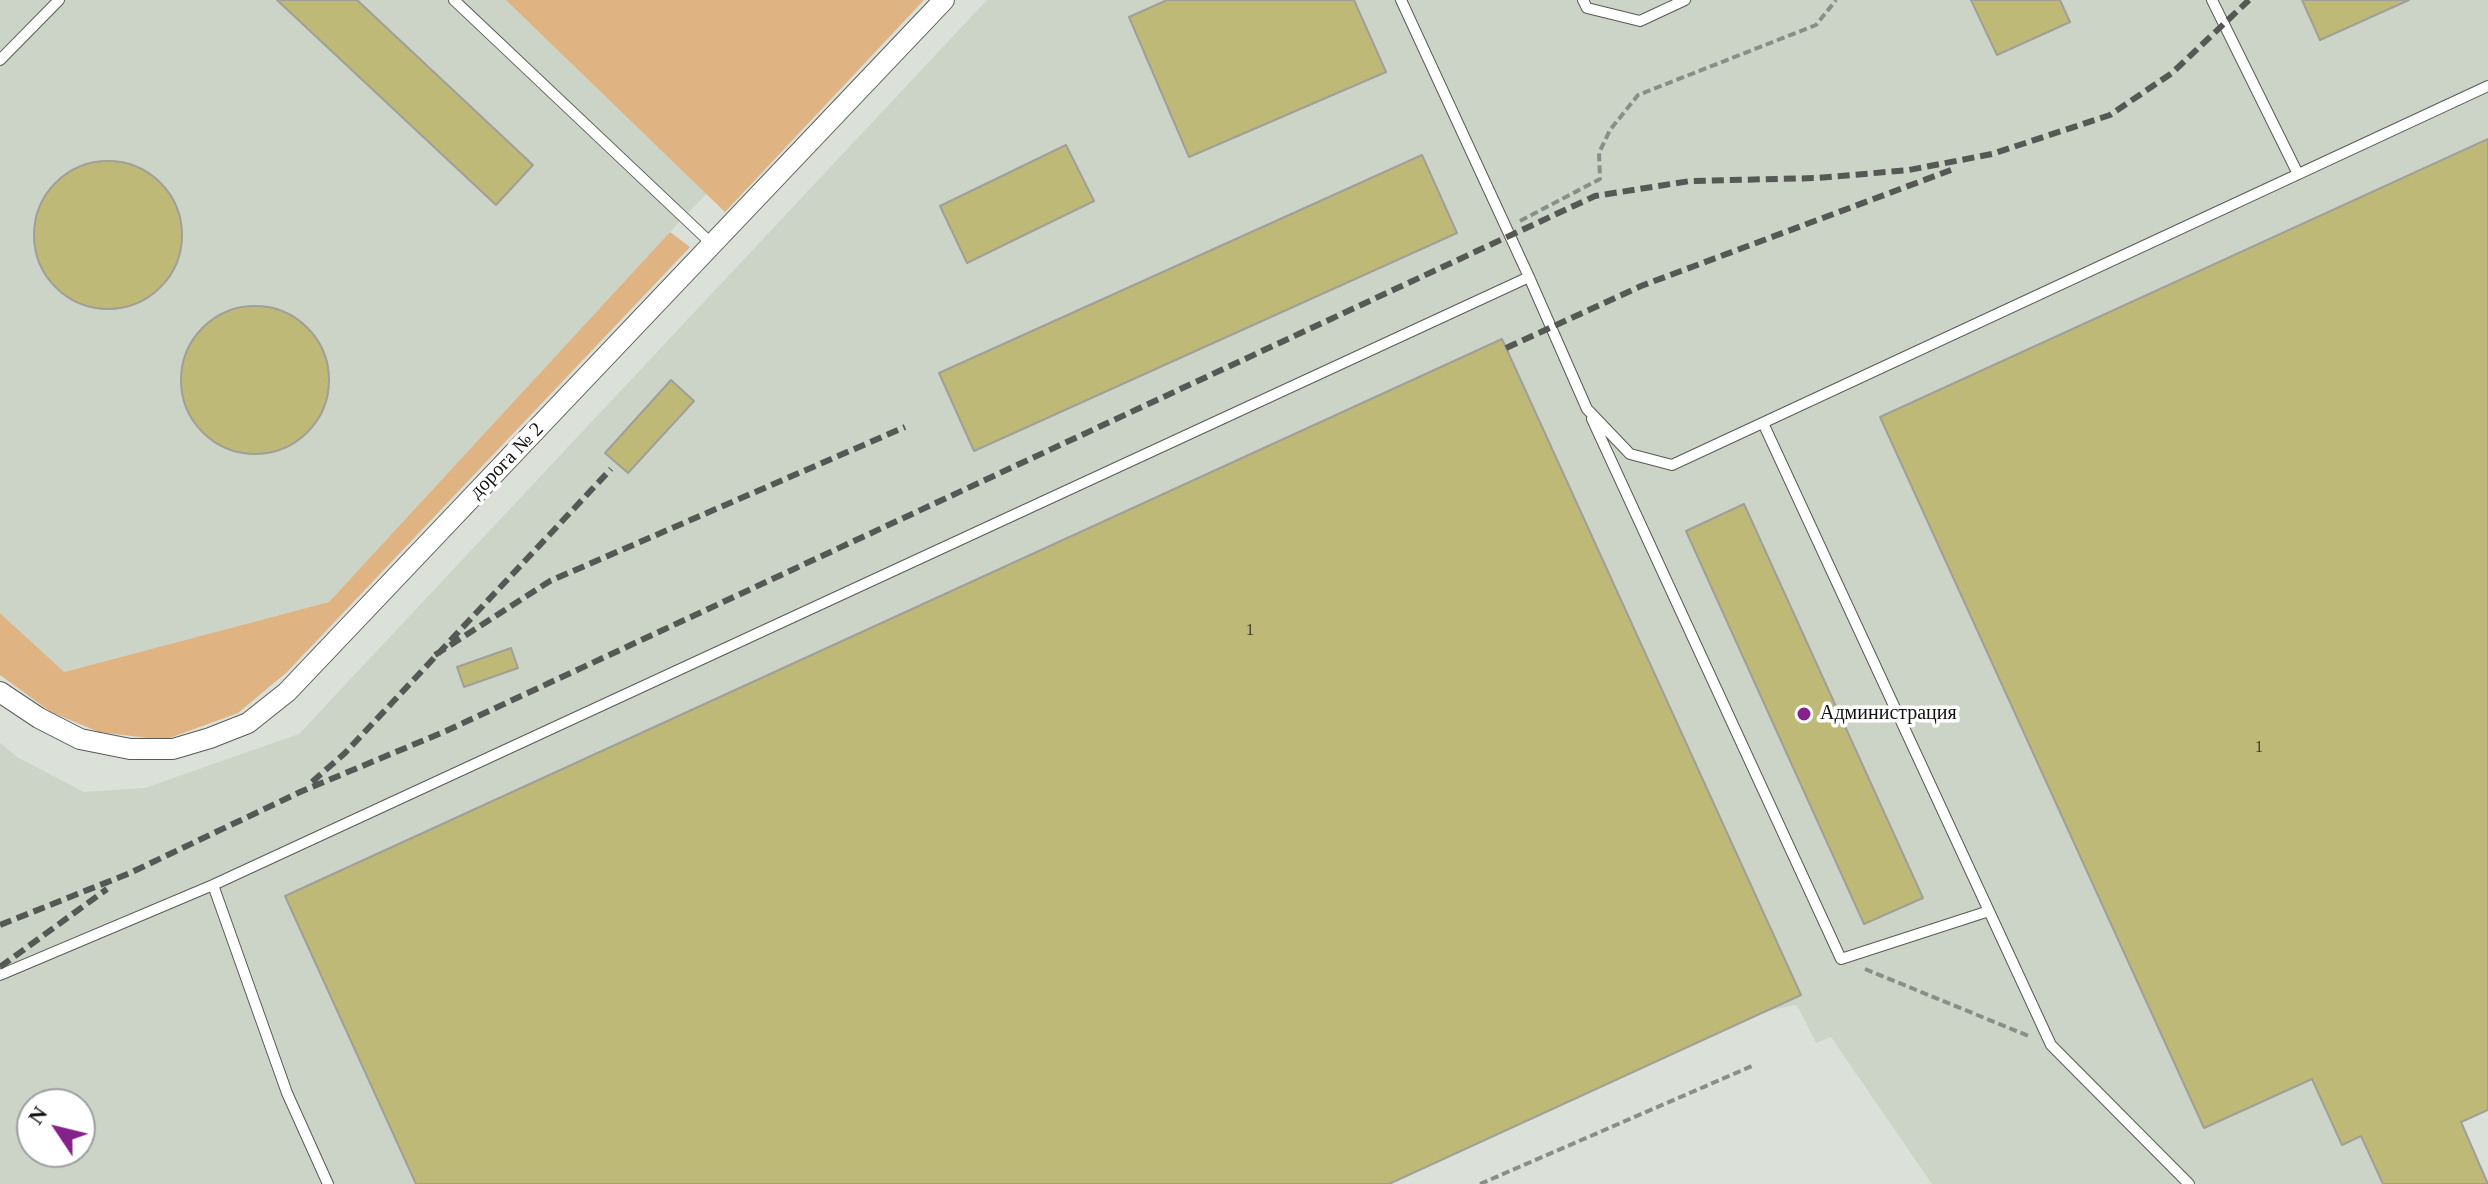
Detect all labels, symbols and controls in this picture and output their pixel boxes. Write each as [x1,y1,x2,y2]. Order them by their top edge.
street label: дорога № 2 [465,418,549,504]
house number: 1 [1246,621,1254,641]
place label: Администрация [1820,702,1957,726]
marker: Администрация [1795,705,1813,723]
house number: 1 [2255,738,2263,758]
north arrow [16,1088,96,1168]
text: N [23,1101,52,1129]

